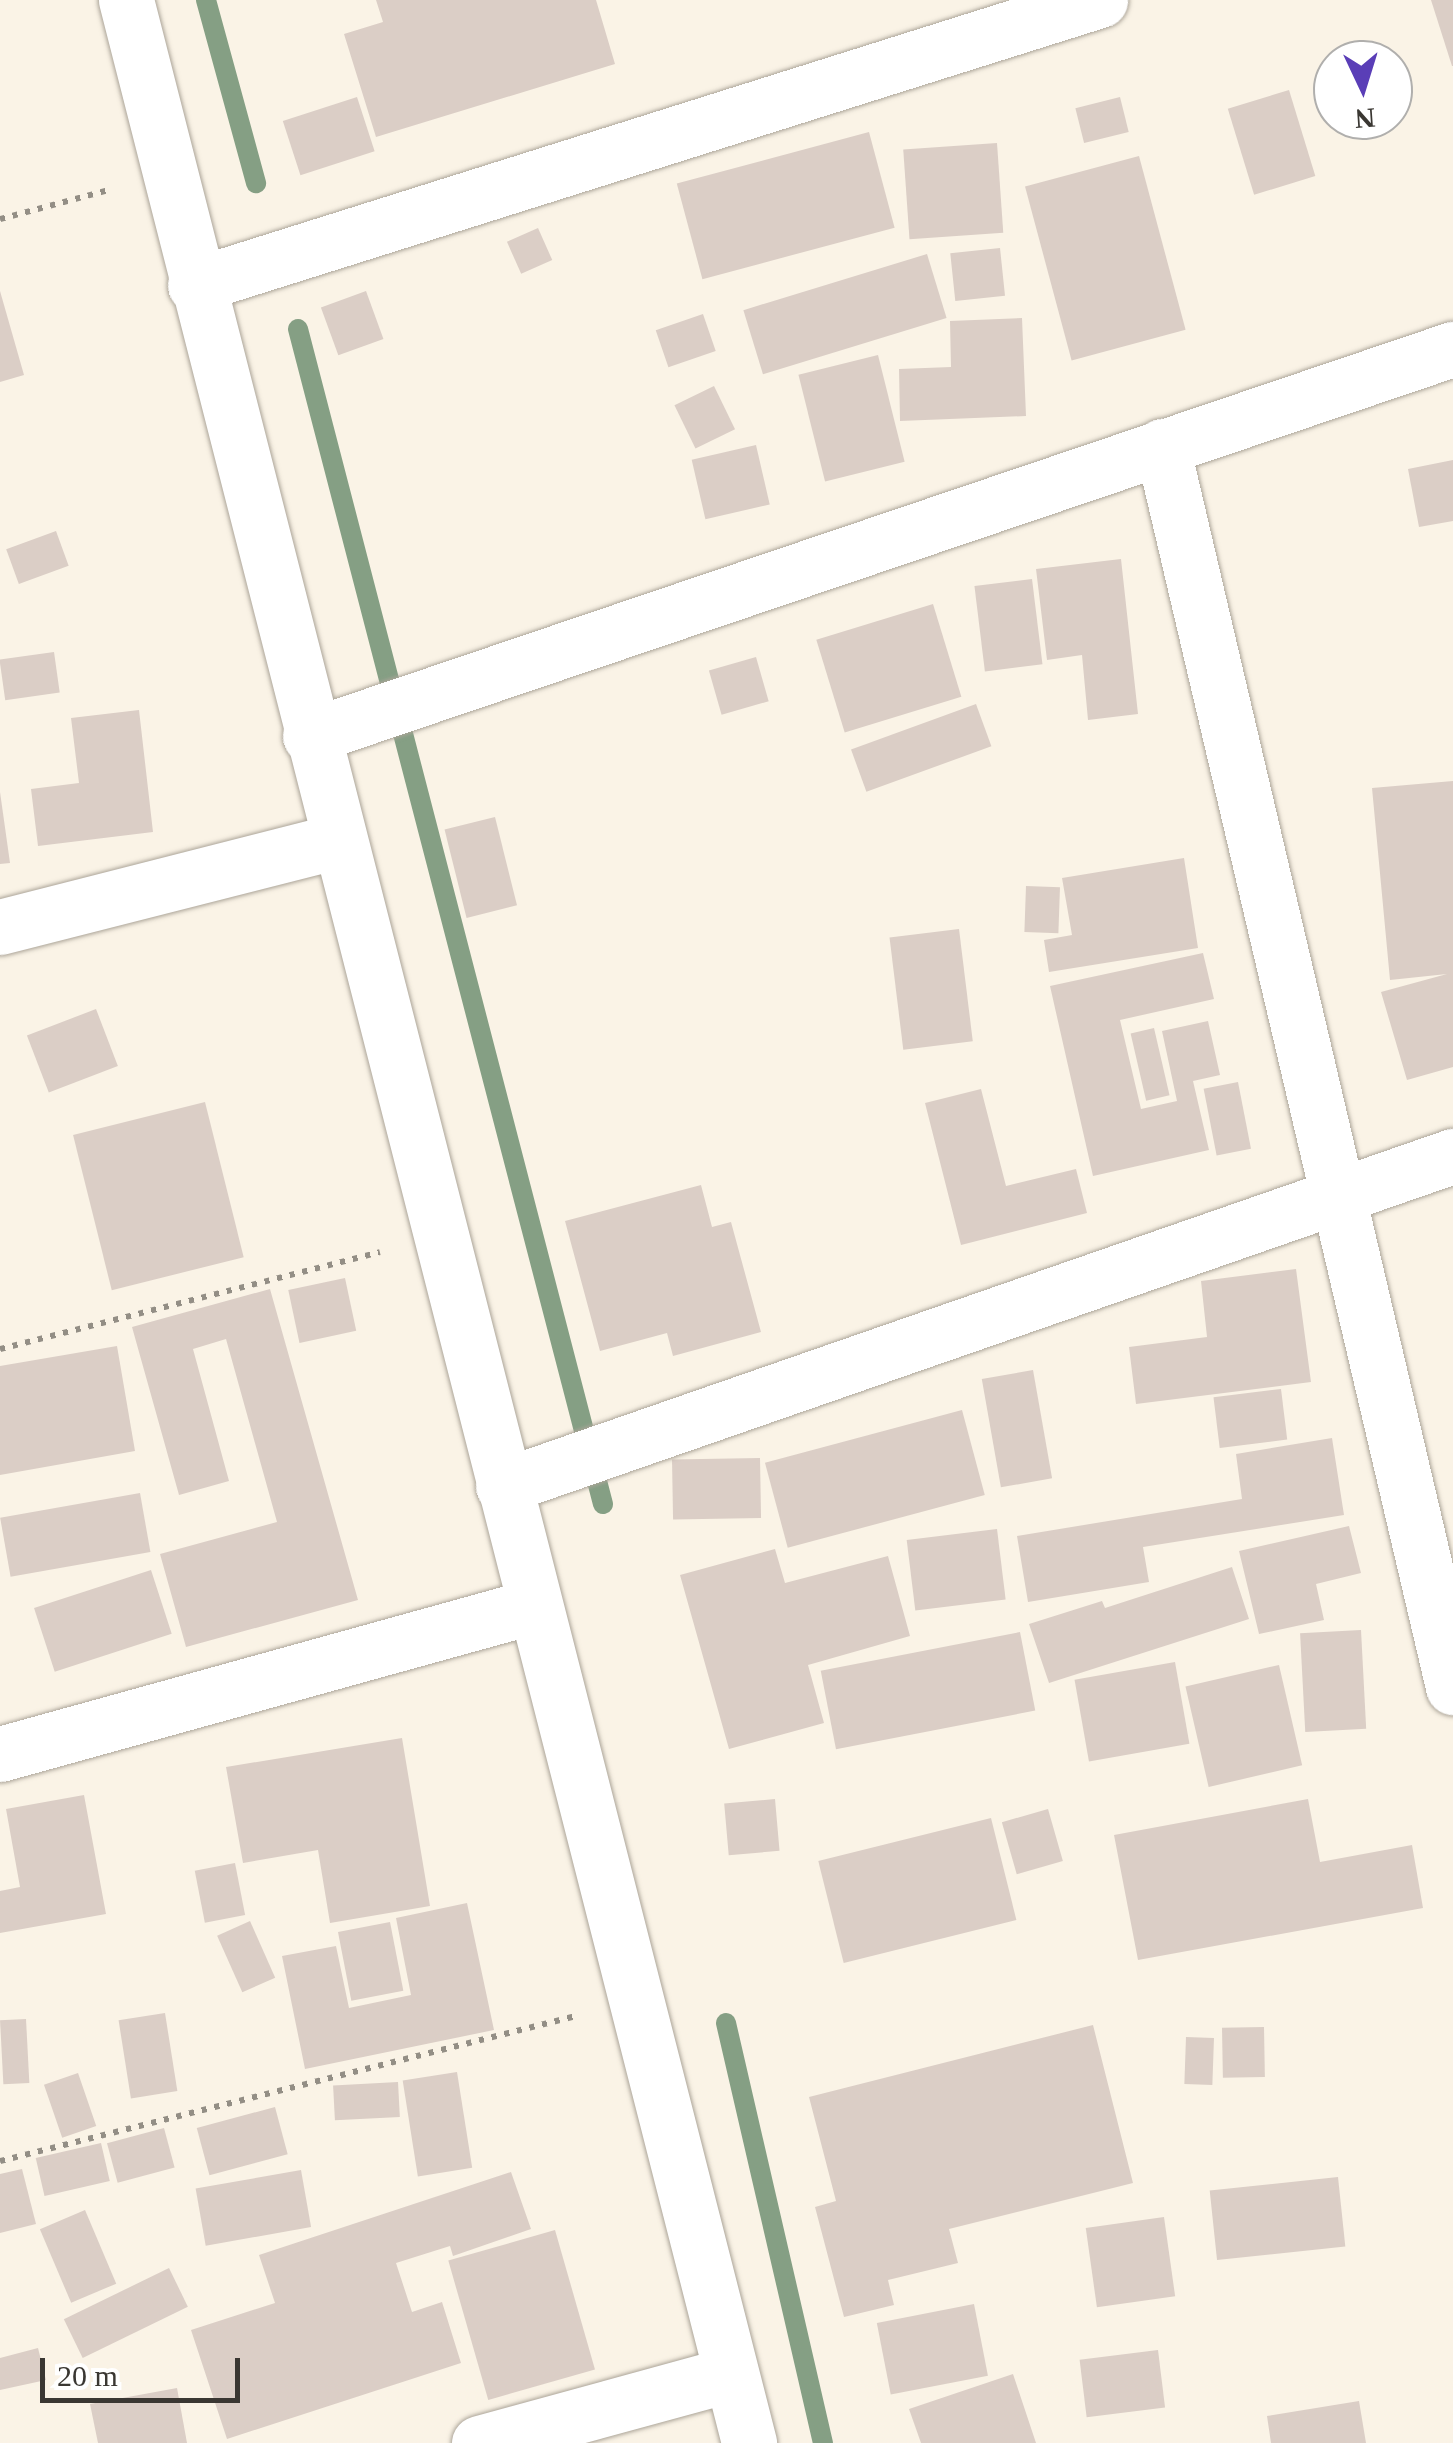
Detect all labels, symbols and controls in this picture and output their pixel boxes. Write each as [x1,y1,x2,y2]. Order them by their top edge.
north arrow [1313,40,1413,140]
text: N [1354,102,1376,135]
scale bar [45,2338,245,2400]
text: 20 m [57,2359,118,2392]

